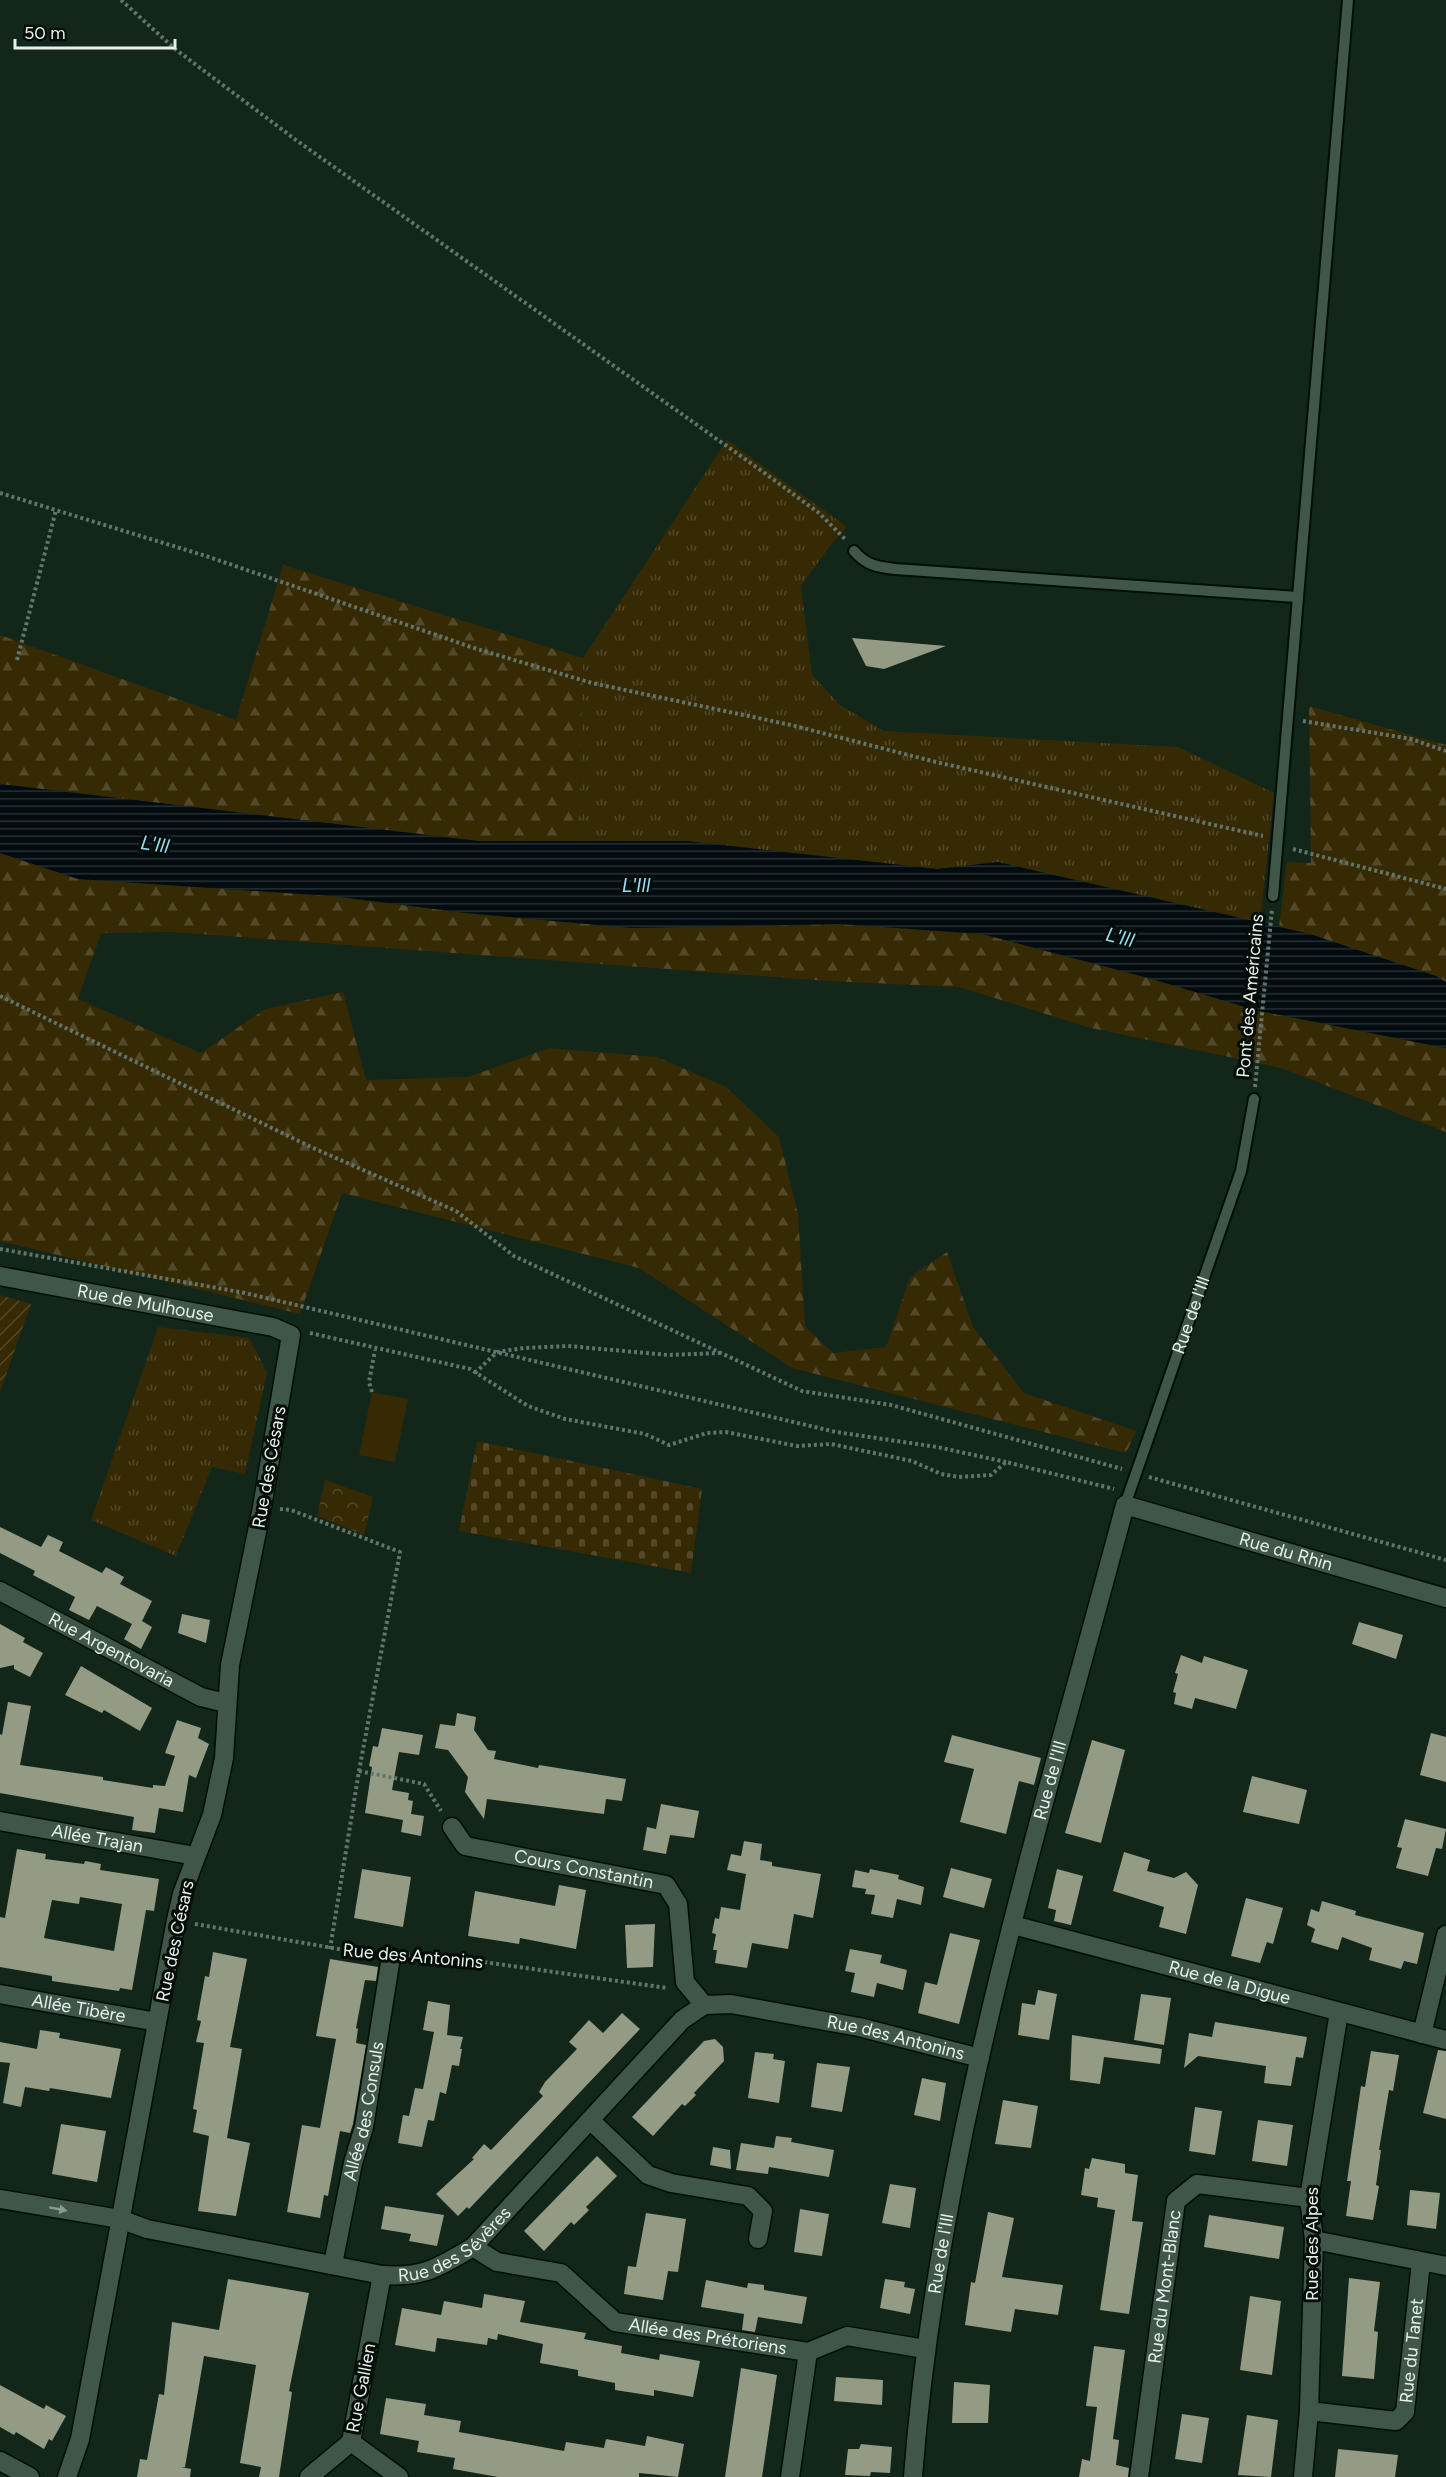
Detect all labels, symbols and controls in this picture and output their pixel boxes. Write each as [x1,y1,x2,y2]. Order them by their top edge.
scale bar [15,12,176,50]
text: 50 m [24,22,66,44]
water label: L'Ill [139,830,172,858]
water label: L'Ill [622,873,651,897]
street label: Pont des Américains [1232,913,1268,1079]
water label: L'Ill [1103,922,1137,952]
street label: Rue de l'Ill [1167,1273,1215,1357]
street label: Rue de Mulhouse [75,1280,216,1327]
street label: Rue des Césars [247,1404,291,1530]
street label: Rue du Rhin [1237,1528,1335,1576]
street label: Rue Argentovaria [45,1608,178,1692]
street label: Rue de l'Ill [1029,1739,1071,1822]
street label: Allée Trajan [50,1819,145,1858]
street label: Cours Constantin [512,1845,655,1893]
street label: Rue des Césars [151,1878,199,2004]
street label: Rue des Antonins [342,1939,484,1973]
street label: Rue de la Digue [1166,1956,1293,2009]
street label: Allée Tibère [30,1989,127,2027]
street label: Rue des Antonins [825,2010,967,2065]
street label: Allée des Consuls [339,2040,388,2183]
street label: Rue des Alpes [1301,2187,1323,2301]
street label: Rue des Sévères [397,2202,516,2287]
one-way arrow [48,2204,67,2213]
street label: Rue du Mont-Blanc [1143,2208,1186,2365]
street label: Rue de l'Ill [923,2212,958,2295]
street label: Rue du Tanet [1395,2297,1428,2404]
street label: Allée des Prétoriens [627,2313,788,2360]
street label: Rue Gallien [342,2342,380,2434]

